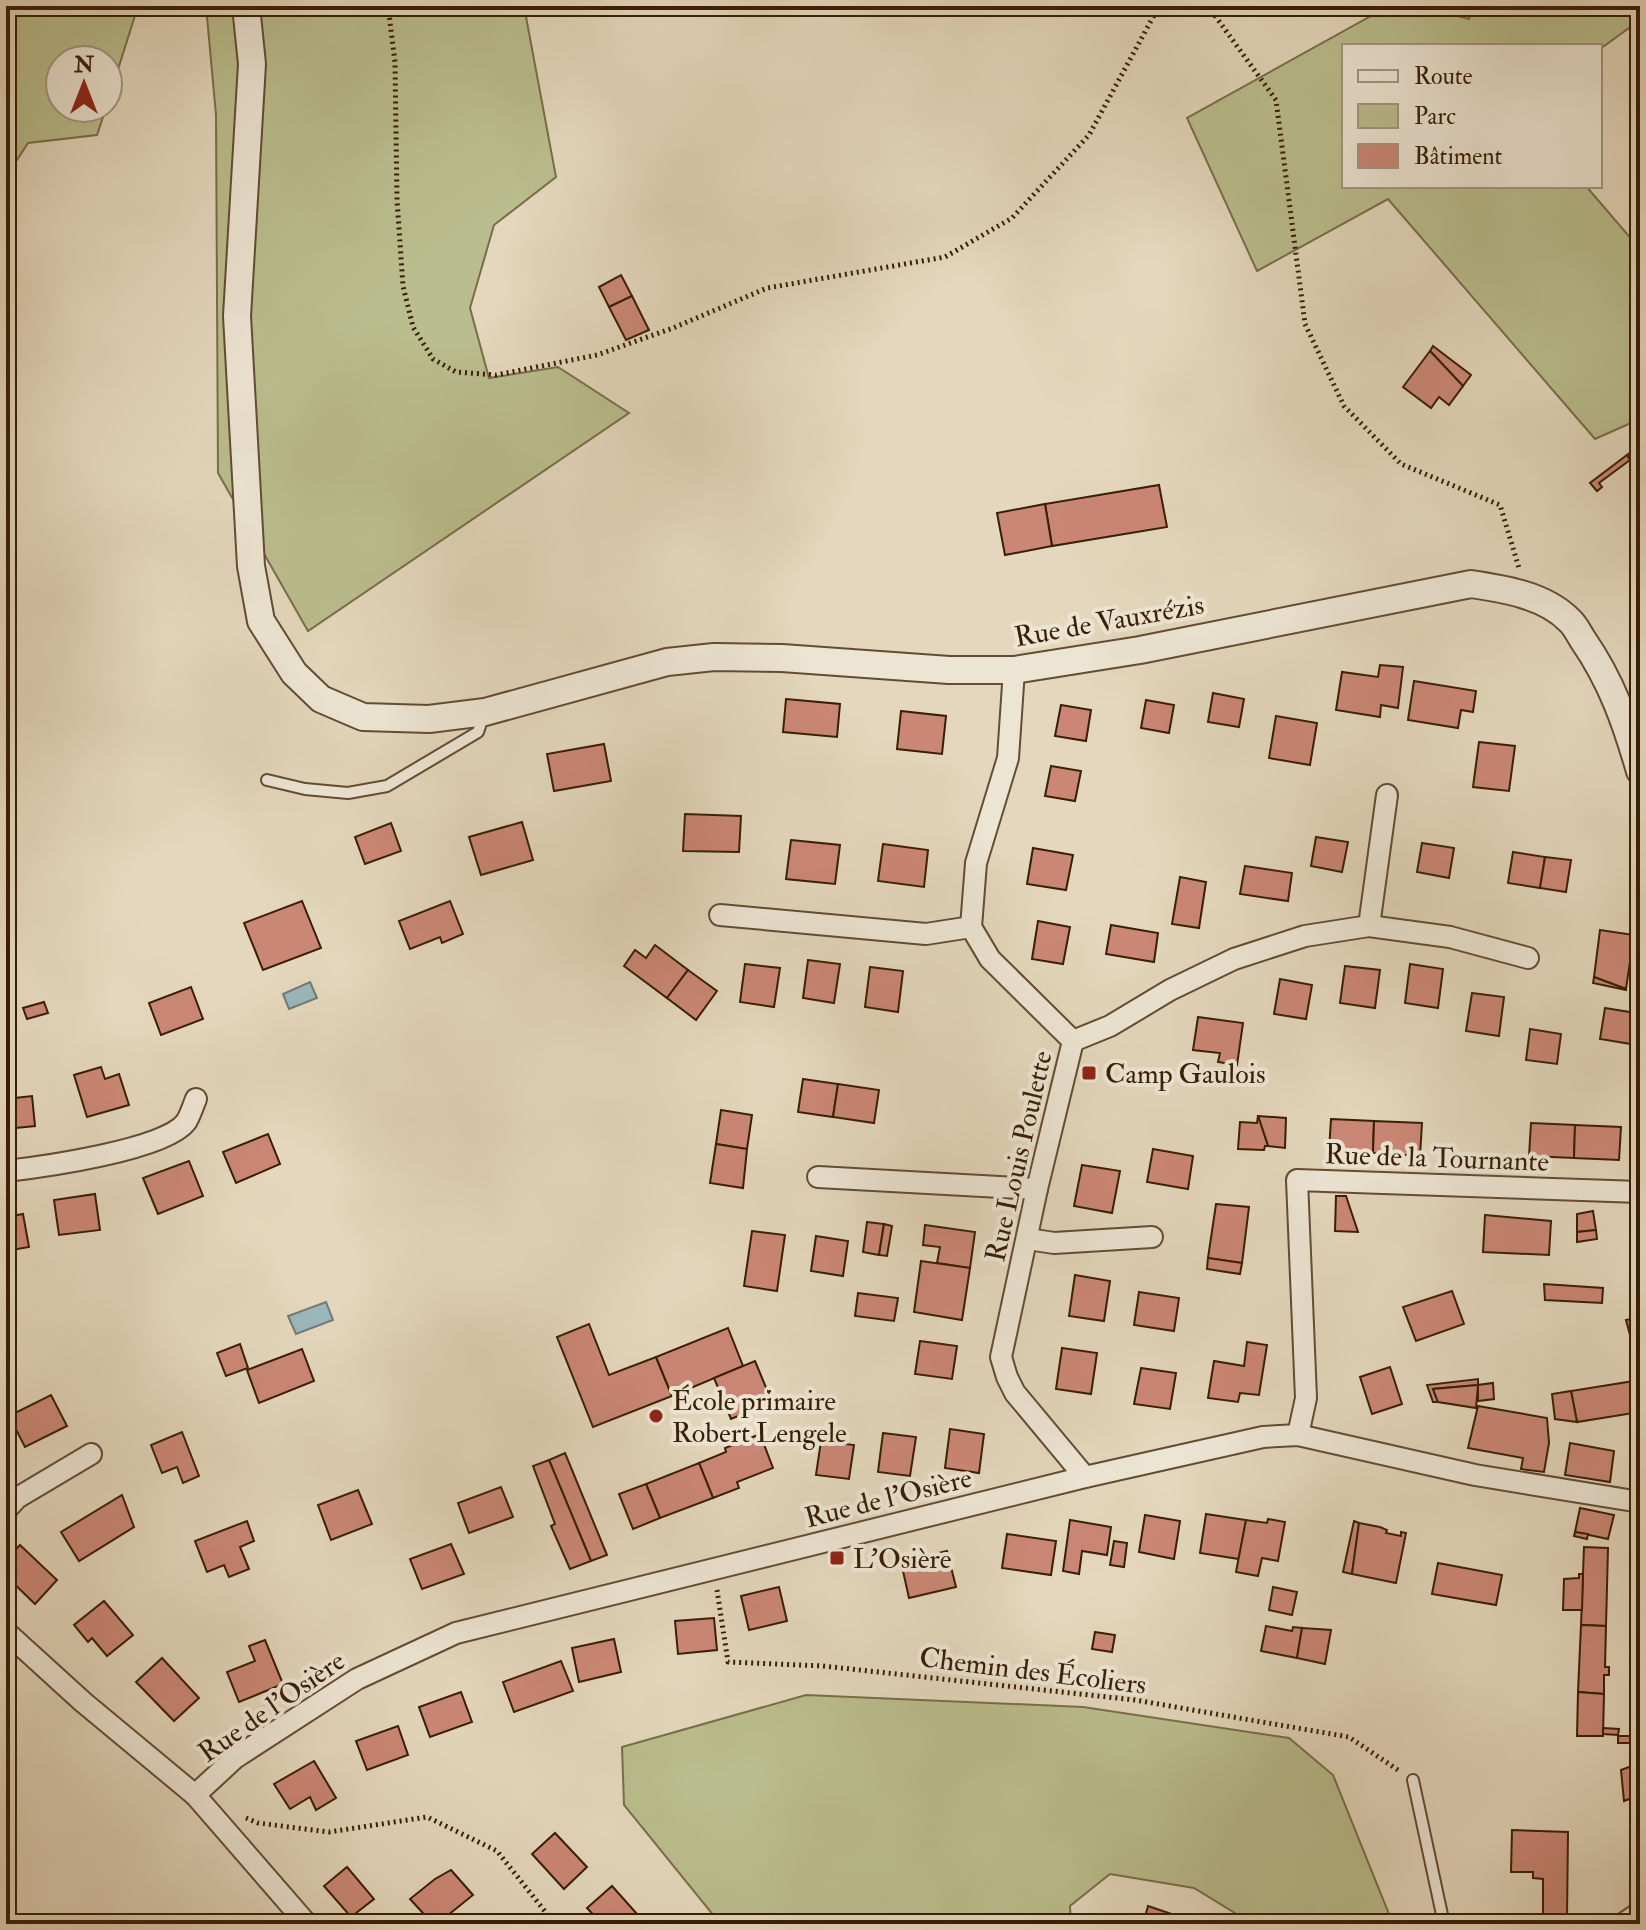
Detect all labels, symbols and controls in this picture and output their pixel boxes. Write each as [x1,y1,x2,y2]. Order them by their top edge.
north arrow [44,44,124,124]
legend [1342,44,1602,188]
text: N [73,51,94,79]
text: Route [1414,61,1473,92]
text: Parc [1414,101,1456,132]
text: Bâtiment [1414,141,1503,172]
street label: Rue de Vauxrézis [1012,588,1207,655]
street label: Rue Louis Poulette [978,1047,1061,1265]
place label: Camp Gaulois [1105,1057,1266,1092]
marker: Camp Gaulois [1080,1064,1098,1082]
street label: Rue de la Tournante [1324,1137,1550,1180]
place label: École primaire Robert Lengele [672,1384,847,1451]
marker: École primaire Robert Lengele [647,1407,665,1425]
street label: Rue de l'Osière [801,1461,976,1536]
place label: L'Osière [853,1542,952,1577]
marker: L'Osière [828,1549,846,1567]
street label: Chemin des Écoliers [917,1640,1148,1703]
street label: Rue de l'Osière [192,1644,352,1771]

